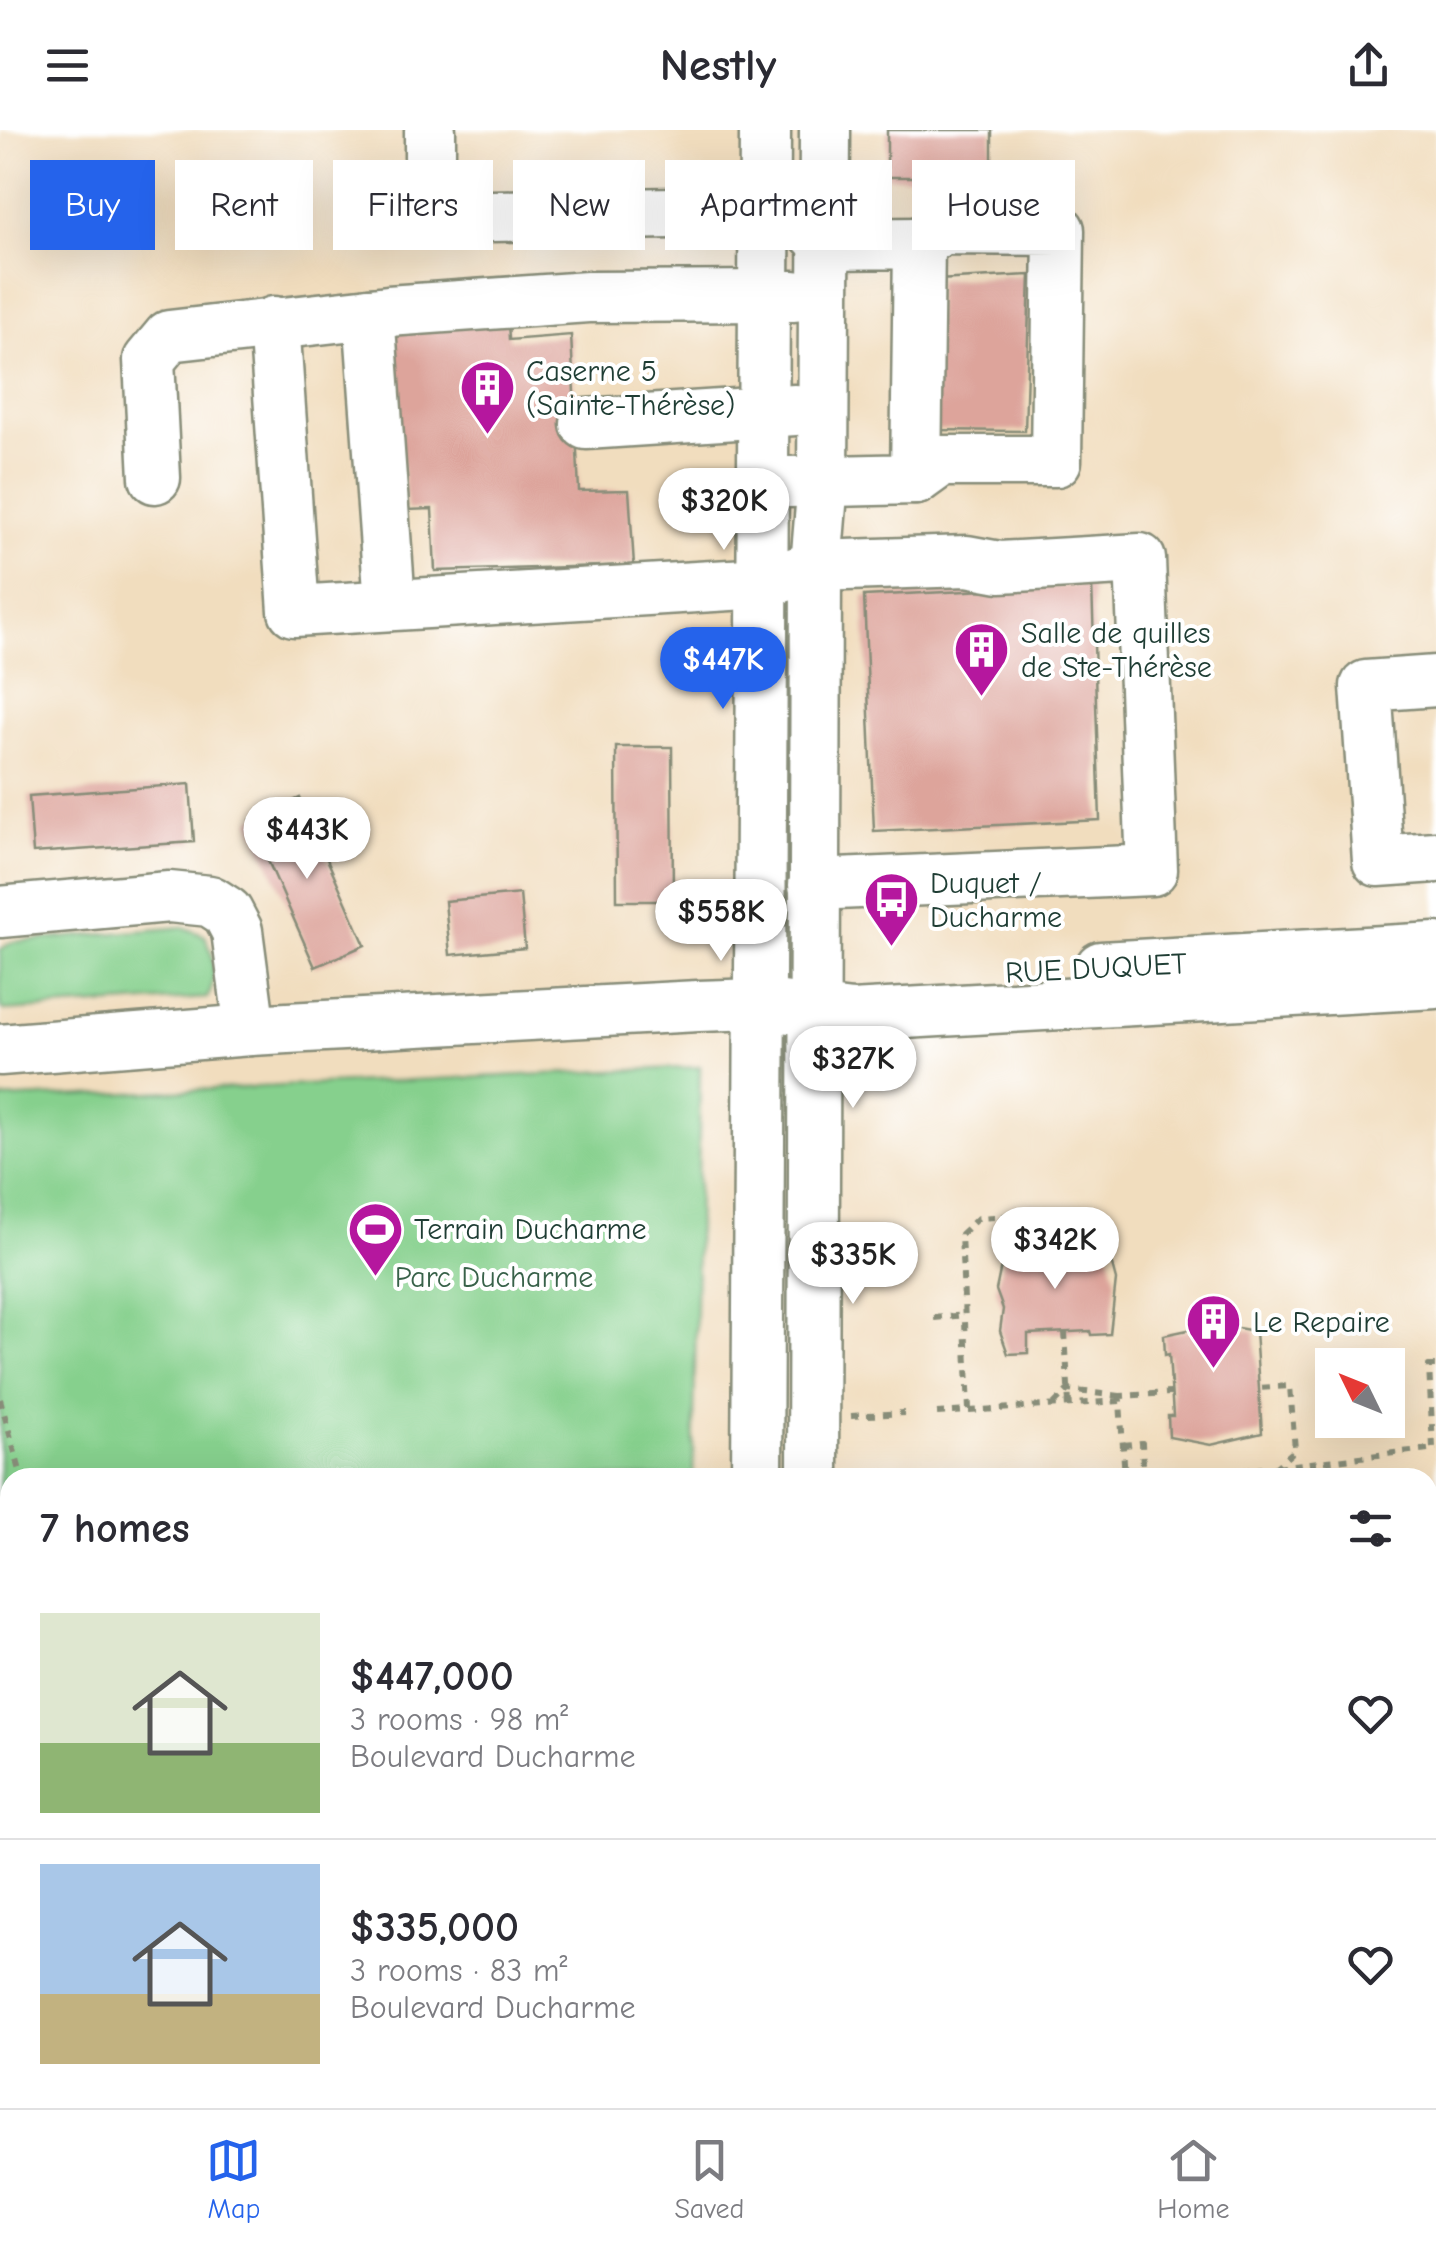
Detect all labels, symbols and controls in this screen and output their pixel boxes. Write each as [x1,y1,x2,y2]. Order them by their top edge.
icon: menu [40,38,95,93]
icon: share [1341,38,1396,93]
text: Nestly [660,39,776,91]
chip: Buy [30,160,155,250]
chip: Rent [175,160,313,250]
chip: Filters [333,160,493,250]
chip: New [513,160,645,250]
chip: Apartment [665,160,892,250]
chip: House [912,160,1075,250]
place label: Caserne 5 (Sainte-Thérèse) [526,354,735,423]
building icon: Caserne 5 (Sainte-Thérèse) [457,358,517,437]
pin: $320K [654,468,794,553]
text: $320K [680,482,768,519]
place label: Salle de quilles de Ste-Thérèse [1021,616,1212,685]
building icon: Salle de quilles de Ste-Thérèse [952,620,1012,699]
pin: $447K [653,627,793,712]
text: $447K [682,641,764,678]
pin: $443K [237,797,377,882]
text: $443K [265,811,349,848]
place label: Duquet / Ducharme [930,866,1062,935]
bus stop icon: Duquet / Ducharme [861,870,921,949]
pin: $558K [651,879,791,964]
text: $558K [677,893,765,930]
street label: RUE DUQUET [1004,946,1188,991]
pin: $327K [783,1026,923,1111]
text: $327K [811,1040,895,1077]
sports icon: Terrain Ducharme [345,1199,405,1278]
pin: $342K [985,1207,1125,1292]
place label: Terrain Ducharme [414,1212,646,1247]
text: $342K [1013,1221,1097,1258]
pin: $335K [783,1222,923,1307]
text: $335K [810,1236,896,1273]
park label: Parc Ducharme [395,1260,593,1295]
building icon: Le Repaire [1184,1292,1244,1371]
place label: Le Repaire [1253,1305,1390,1340]
north arrow [1315,1348,1405,1438]
map controls [1315,1348,1405,1438]
icon: filters [1343,1501,1398,1556]
text: 7 homes [40,1504,190,1553]
text: $447,000 [350,1652,514,1701]
icon: home [120,1653,240,1773]
icon: heart [1343,1686,1398,1741]
text: 3 rooms · 98 m² [350,1701,568,1738]
text: Boulevard Ducharme [350,1738,636,1775]
text: $335,000 [350,1903,519,1952]
icon: home [120,1904,240,2024]
icon: heart [1343,1937,1398,1992]
text: 3 rooms · 83 m² [350,1952,567,1989]
text: Boulevard Ducharme [350,1989,636,2026]
tab: Map [206,2133,261,2225]
tab: Saved [674,2133,744,2225]
tab: Home [1157,2133,1230,2225]

